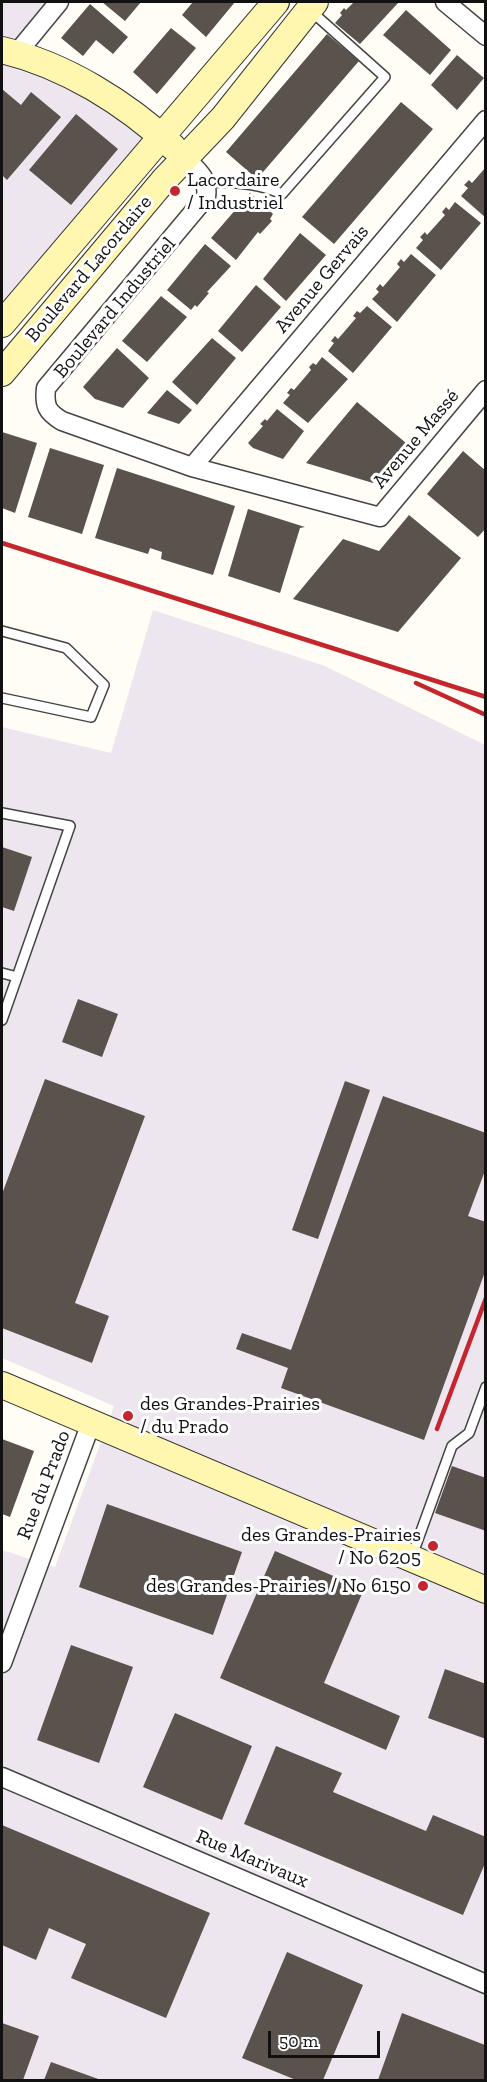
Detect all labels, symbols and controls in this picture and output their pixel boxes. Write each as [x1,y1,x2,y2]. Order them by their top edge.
place label: Lacordaire / Industriel [187,168,283,215]
marker: Lacordaire / Industriel [168,184,182,198]
street label: Boulevard Lacordaire [21,191,157,347]
street label: Avenue Gervais [270,220,374,338]
street label: Boulevard Industriel [49,233,181,383]
street label: Avenue Massé [368,385,464,493]
place label: des Grandes-Prairies / du Prado [140,1392,320,1439]
marker: des Grandes-Prairies / du Prado [121,1409,135,1423]
street label: Rue du Prado [12,1427,76,1543]
place label: des Grandes-Prairies / No 6205 [241,1523,421,1570]
marker: des Grandes-Prairies / No 6205 [426,1539,440,1553]
place label: des Grandes-Prairies / No 6150 [146,1574,411,1598]
marker: des Grandes-Prairies / No 6150 [416,1579,430,1593]
street label: Rue Marivaux [192,1825,312,1893]
scale bar [271,2019,384,2057]
text: 50 m [279,2030,318,2052]

